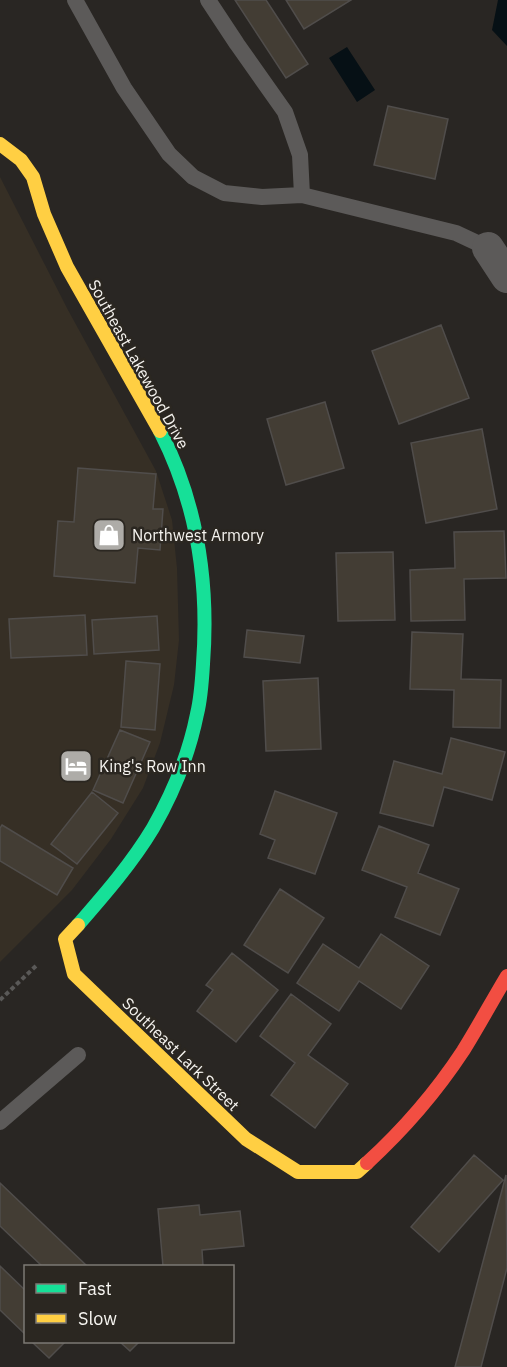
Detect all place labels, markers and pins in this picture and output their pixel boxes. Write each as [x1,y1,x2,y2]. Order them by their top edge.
shop icon: Northwest Armory [91,517,127,553]
place label: Northwest Armory [132,525,264,545]
hotel icon: King's Row Inn [58,748,94,784]
place label: King's Row Inn [99,756,206,776]

